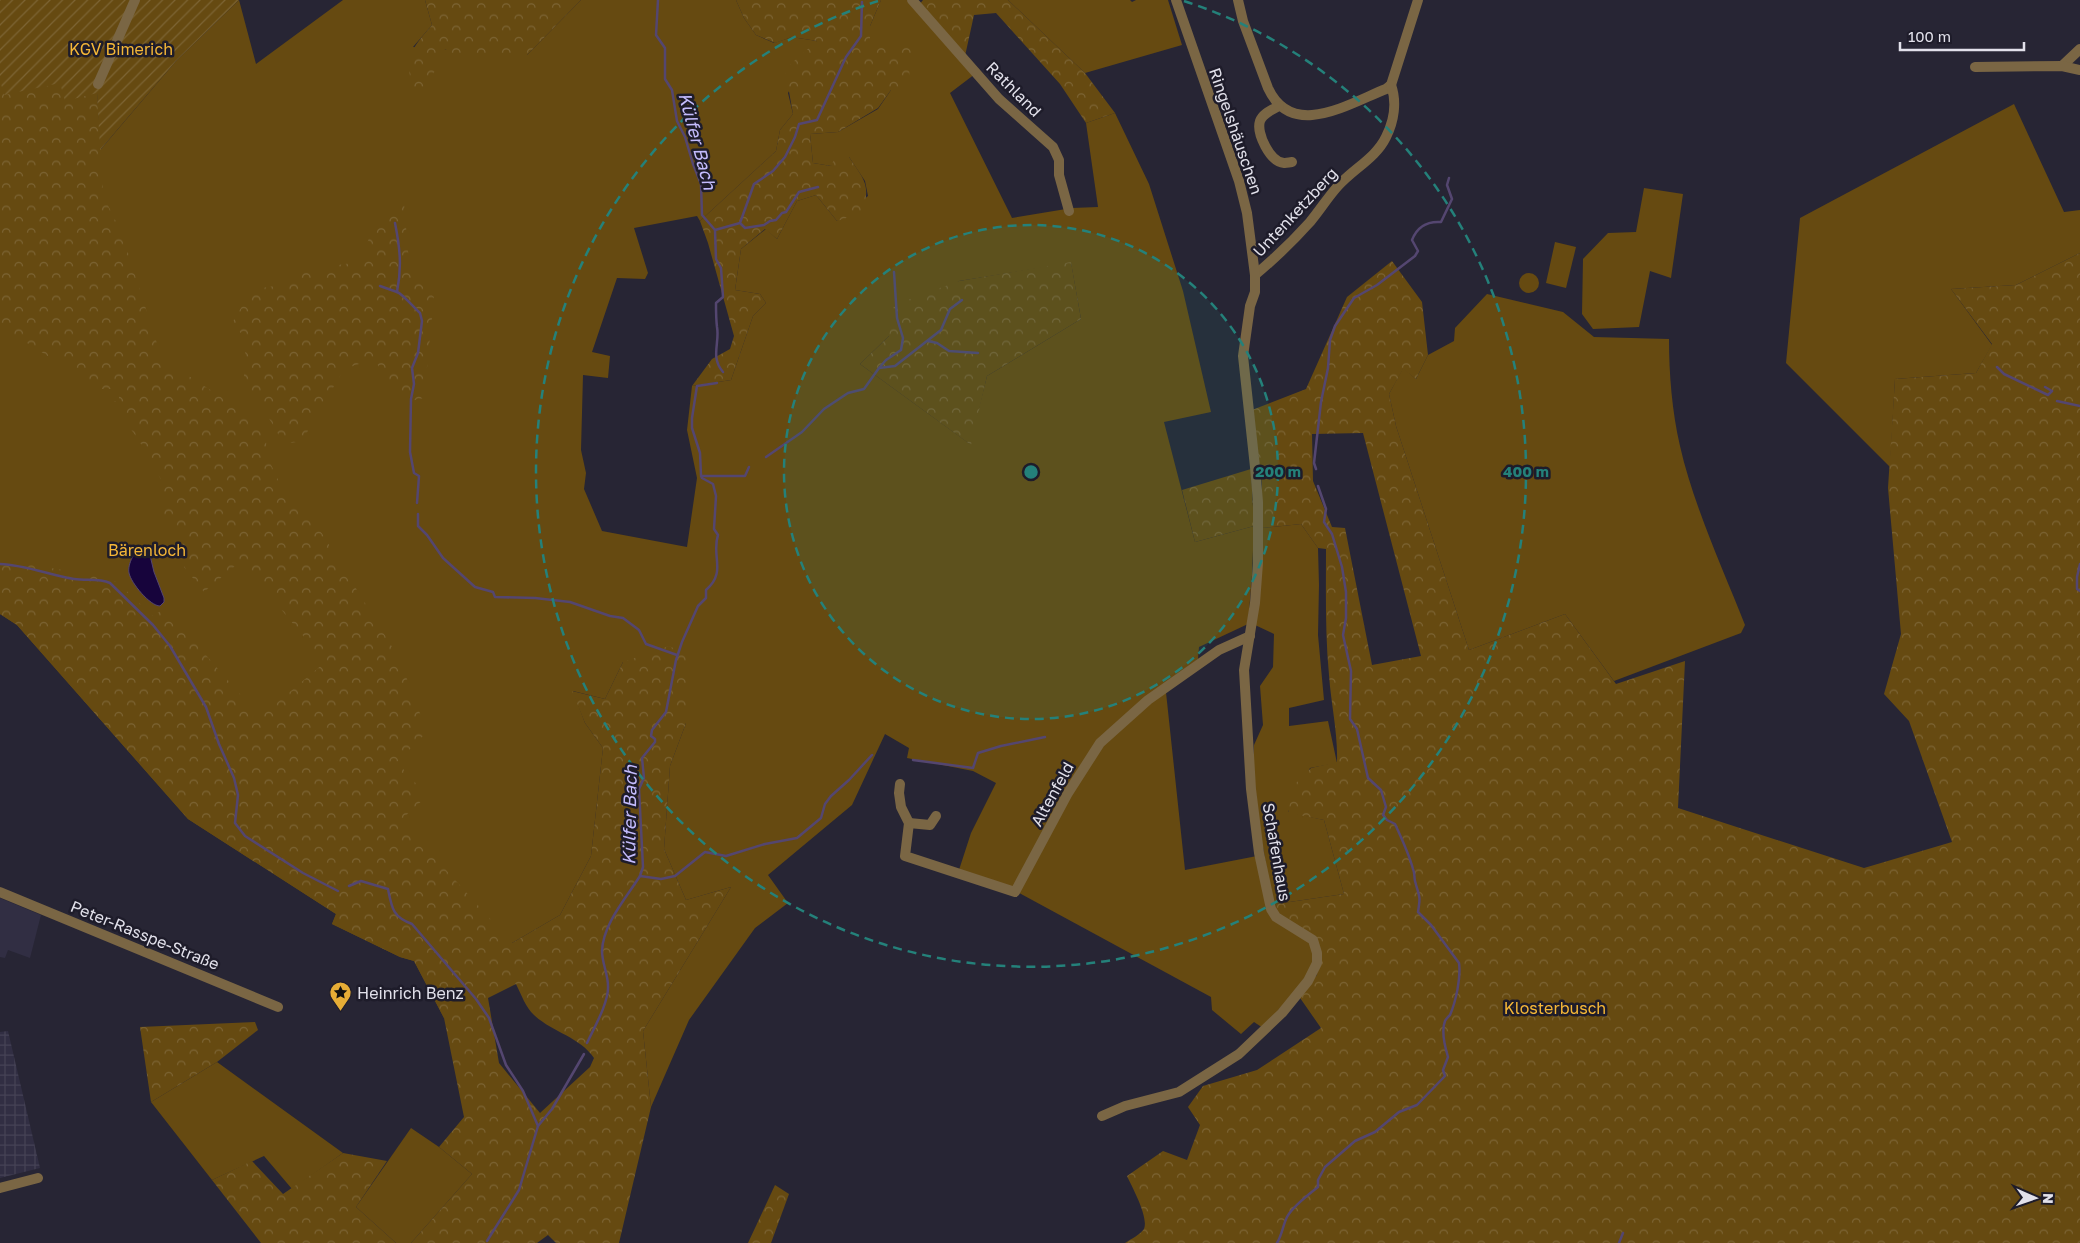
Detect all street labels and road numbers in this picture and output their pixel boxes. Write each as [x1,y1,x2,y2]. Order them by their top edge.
street label: Rathland [982,57,1046,121]
street label: Ringelshäuschen [1205,65,1267,197]
street label: Untenketzberg [1249,163,1341,261]
street label: Altenfeld [1026,758,1078,830]
street label: Schafenhaus [1258,801,1296,903]
street label: Peter-Rasspe-Straße [68,896,222,974]

